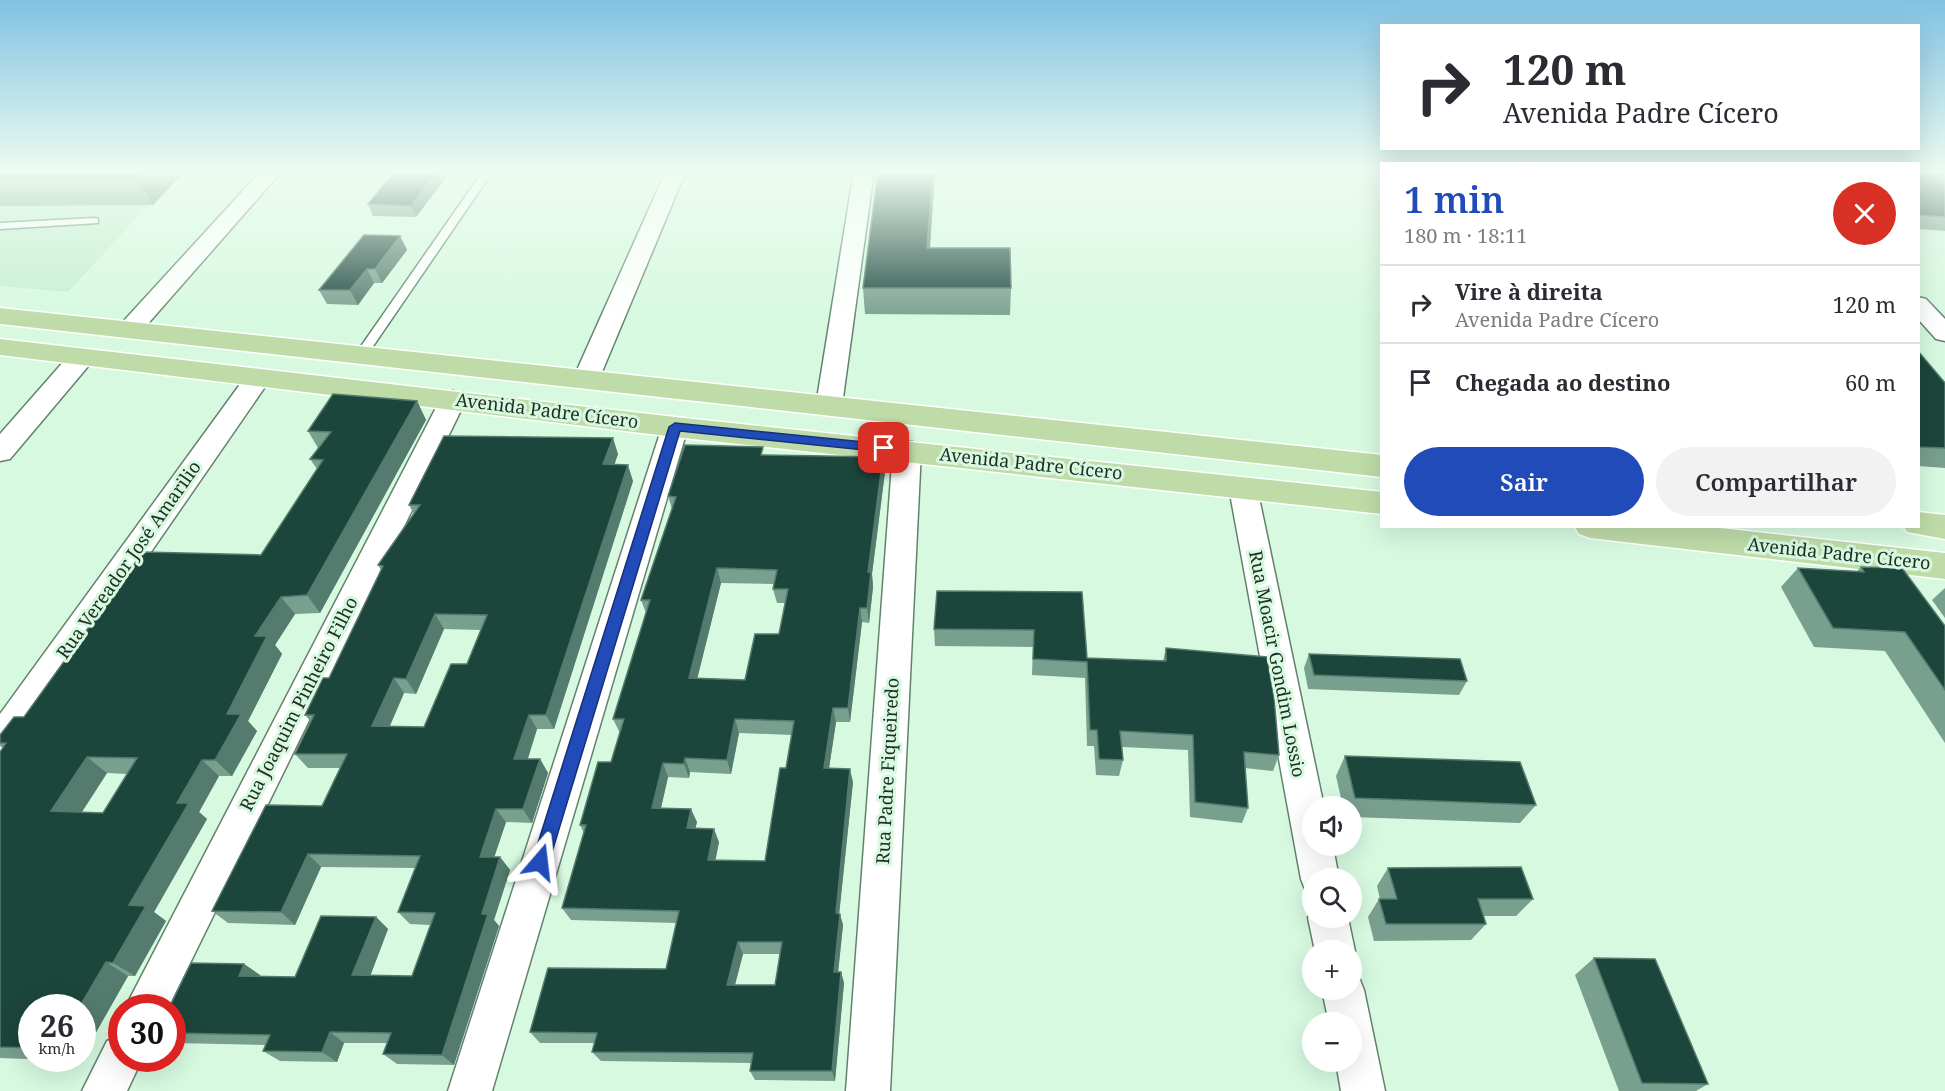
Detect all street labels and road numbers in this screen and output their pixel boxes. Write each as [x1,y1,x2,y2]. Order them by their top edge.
street label: Avenida Padre Cícero [454,387,640,433]
street label: Avenida Padre Cícero [938,441,1124,485]
street label: Rua Vereador José Amarilio [50,456,206,663]
street label: Avenida Padre Cícero [1746,531,1932,575]
street label: Rua Moacir Gondim Lossio [1244,548,1312,779]
street label: Rua Joaquim Pinheiro Filho [234,592,363,815]
street label: Rua Padre Fiqueiredo [870,677,904,865]

